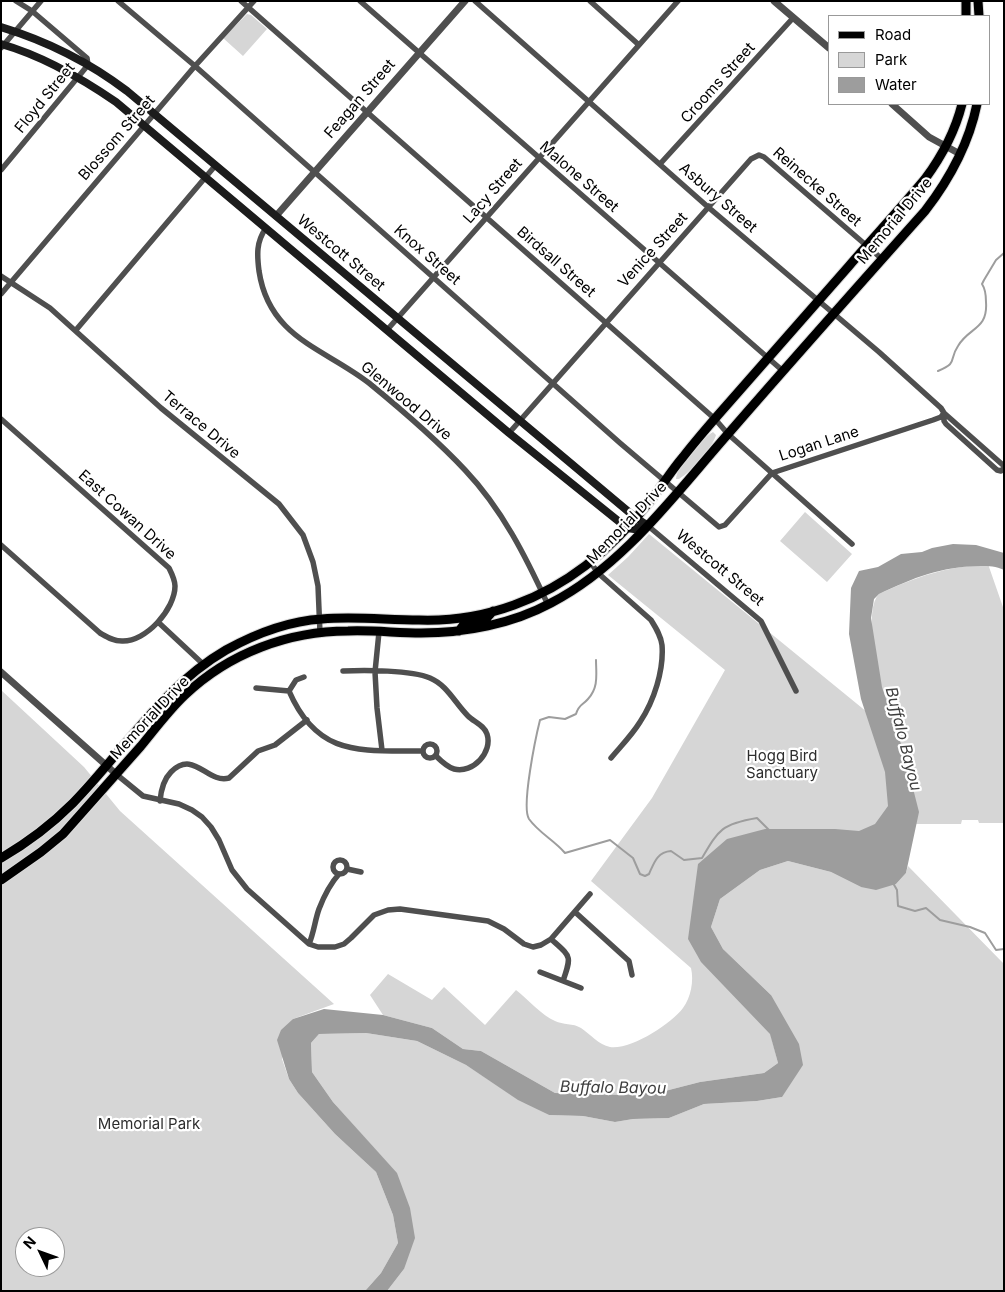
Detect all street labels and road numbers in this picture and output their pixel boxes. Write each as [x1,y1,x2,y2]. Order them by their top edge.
street label: Crooms Street [677,39,759,127]
street label: Feagan Street [321,56,399,142]
street label: Floyd Street [11,59,79,137]
street label: Blossom Street [75,92,159,184]
street label: Malone Street [536,138,622,216]
street label: Reinecke Street [769,144,865,230]
street label: Lacy Street [460,155,526,227]
street label: Asbury Street [675,159,761,237]
street label: Memorial Drive [854,174,936,268]
street label: Venice Street [615,209,691,291]
street label: Westcott Street [293,211,389,295]
street label: Knox Street [390,221,464,289]
street label: Birdsall Street [513,223,599,301]
street label: Glenwood Drive [357,358,455,444]
street label: Terrace Drive [158,387,244,463]
street label: Logan Lane [777,423,861,465]
street label: East Cowan Drive [74,466,180,564]
street label: Memorial Drive [583,478,671,568]
street label: Westcott Street [672,526,768,610]
street label: Memorial Drive [107,673,193,763]

